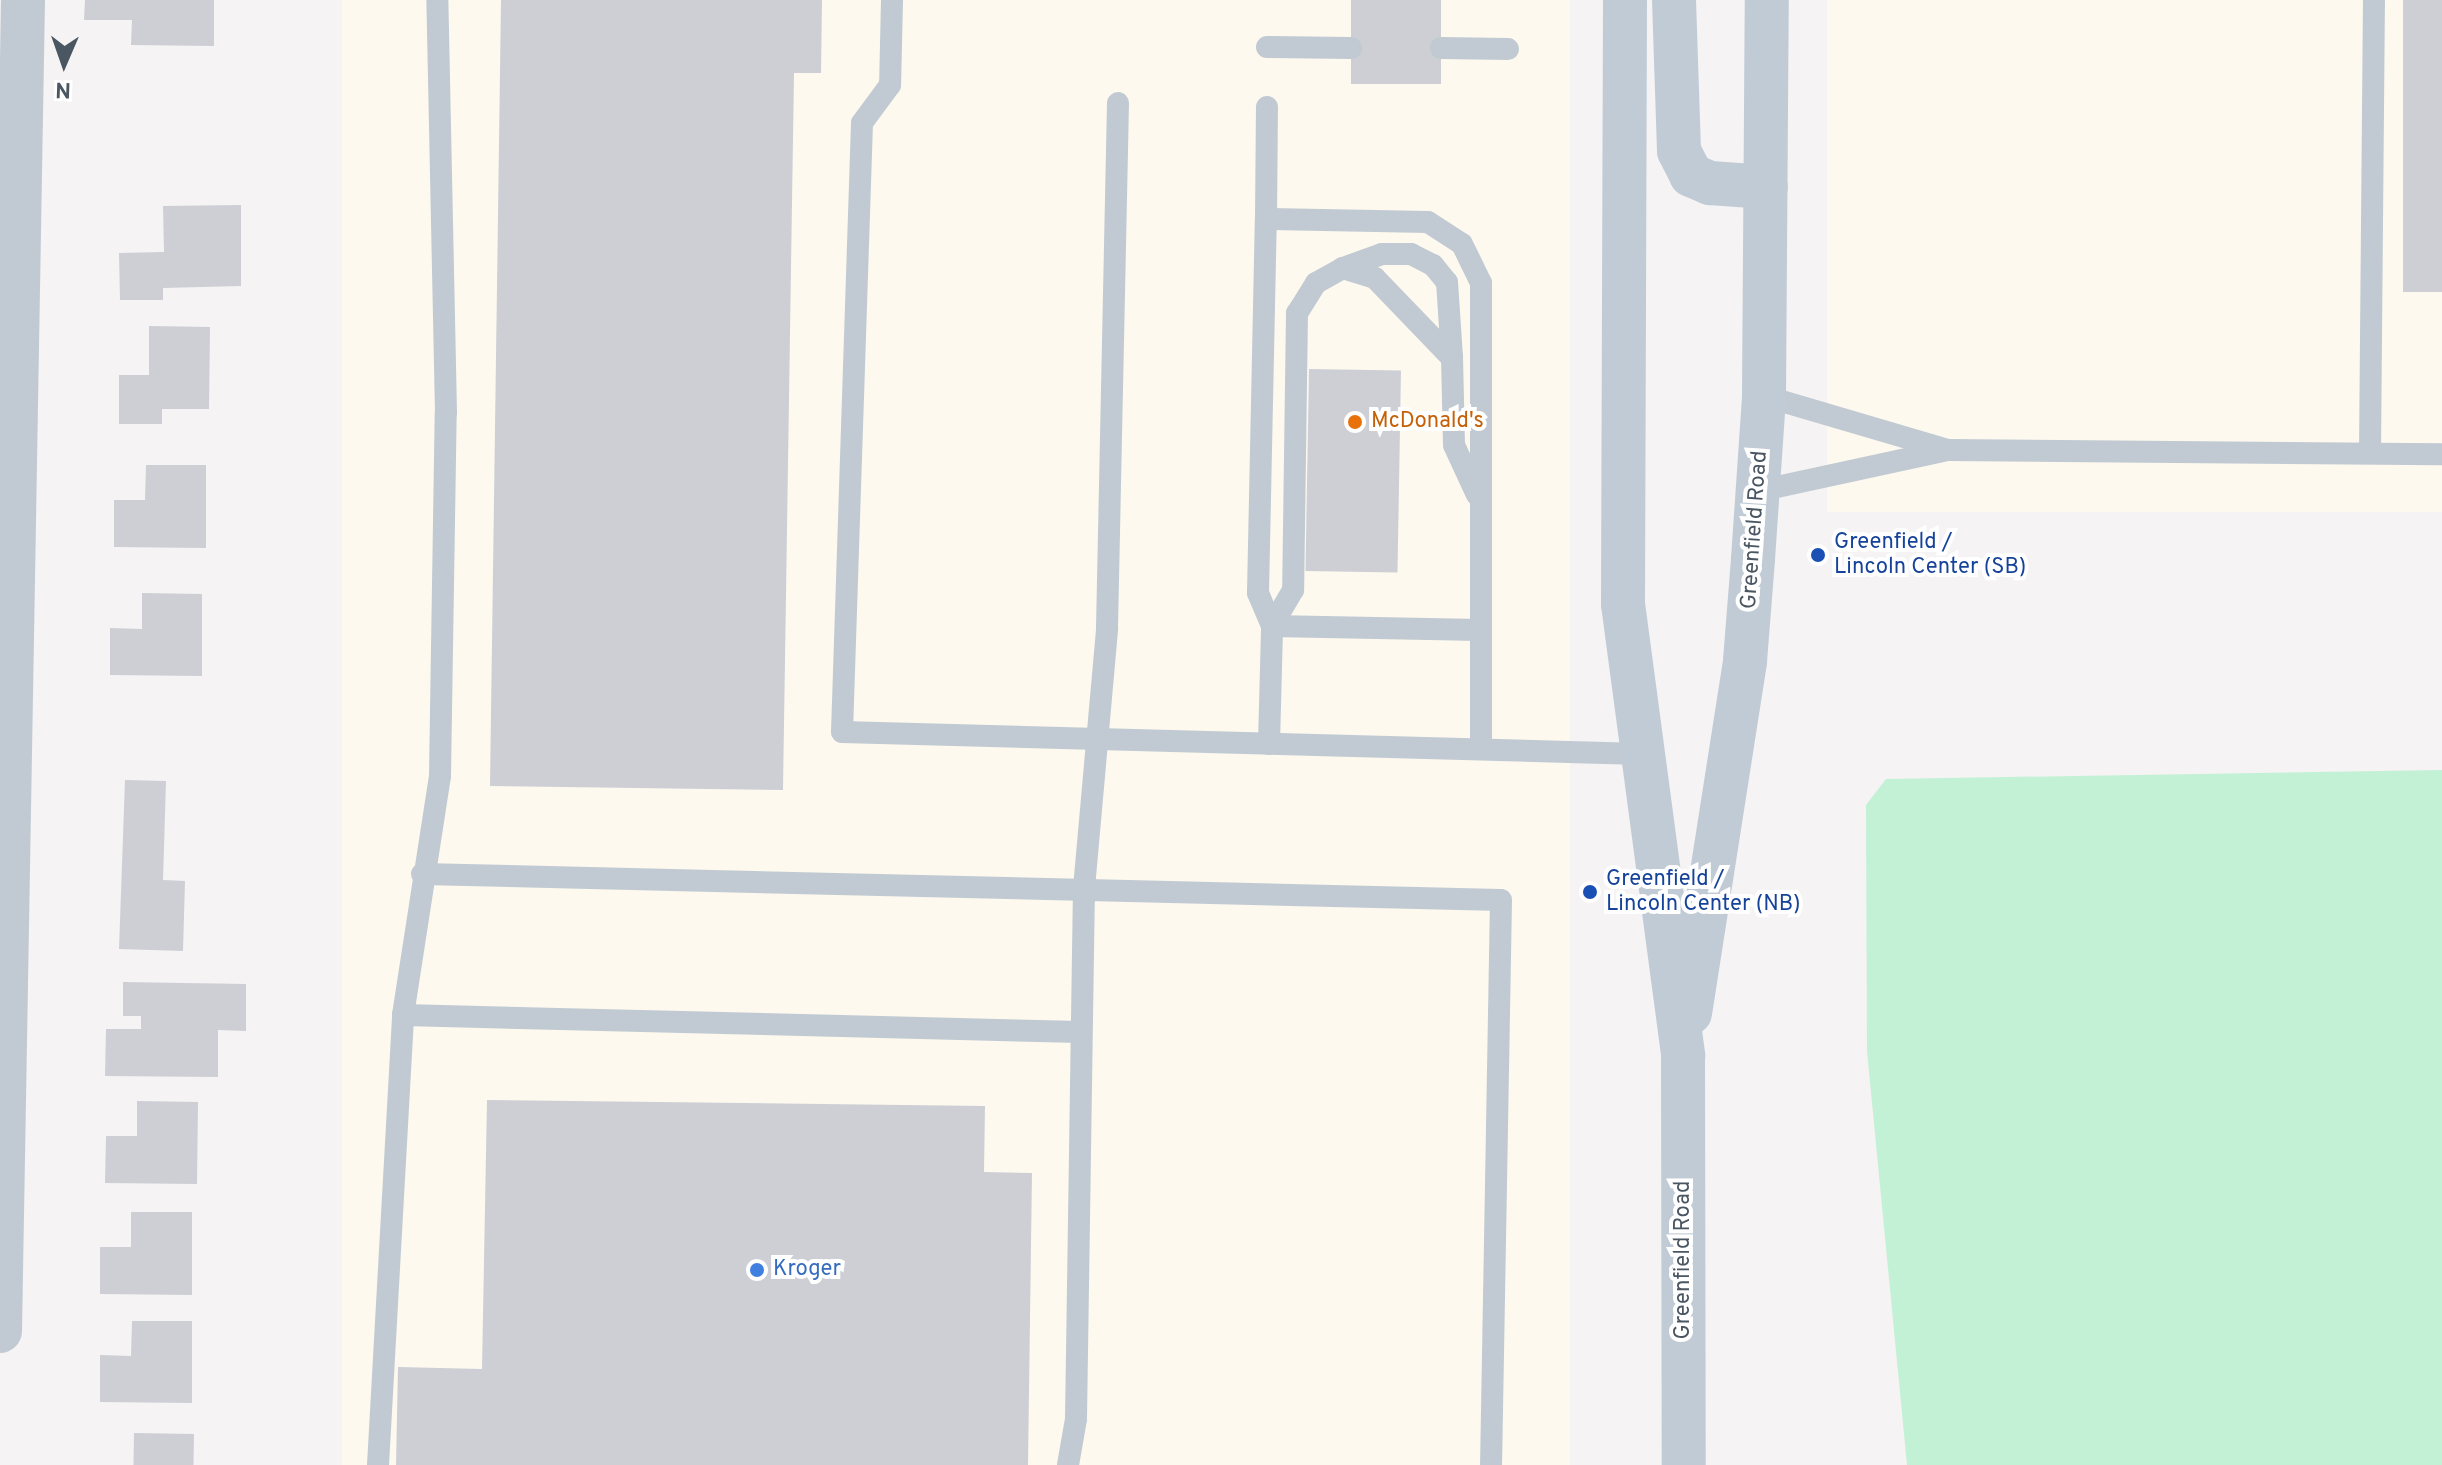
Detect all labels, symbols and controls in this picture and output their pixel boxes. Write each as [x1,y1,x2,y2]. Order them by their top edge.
north arrow [24,24,104,104]
text: N [55,75,72,102]
place label: McDonald's [1371,409,1484,435]
marker: McDonald's [1346,413,1364,431]
street label: Greenfield Road [1736,450,1774,610]
place label: Greenfield / Lincoln Center (SB) [1834,529,2026,580]
marker: Greenfield / Lincoln Center (SB) [1809,546,1827,564]
place label: Greenfield / Lincoln Center (NB) [1606,866,1801,918]
marker: Greenfield / Lincoln Center (NB) [1581,883,1599,901]
street label: Greenfield Road [1671,1181,1697,1339]
place label: Kroger [773,1257,841,1283]
marker: Kroger [748,1261,766,1279]

